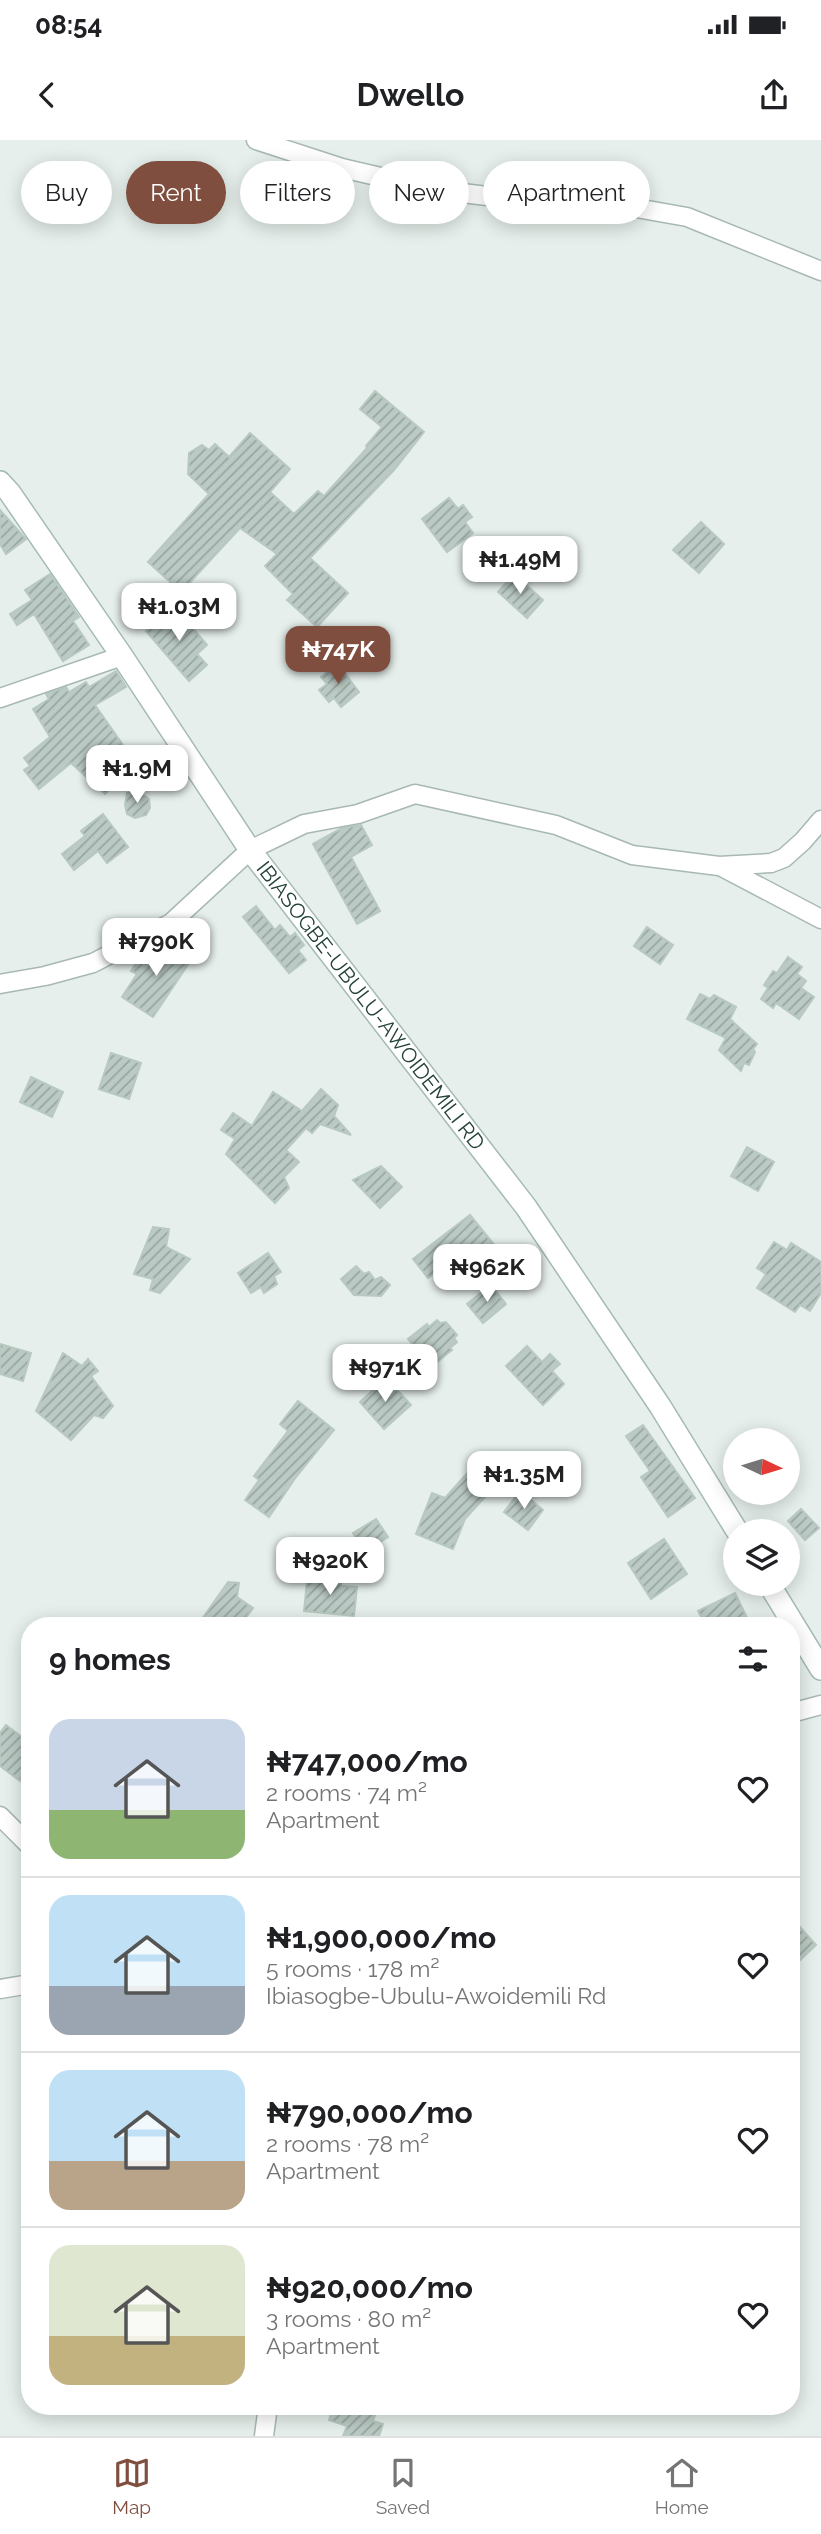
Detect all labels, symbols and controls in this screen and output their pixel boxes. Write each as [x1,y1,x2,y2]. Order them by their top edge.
text: 08:54 [35,10,102,40]
icon: back [28,76,66,114]
text: Dwello [356,76,465,113]
icon: share [755,76,793,114]
chip: Buy [21,161,112,224]
chip: Rent [126,161,226,224]
chip: Filters [240,161,355,224]
chip: New [369,161,469,224]
chip: Apartment [483,161,650,224]
pin: ₦1.49M [463,536,577,596]
text: ₦1.49M [479,545,561,572]
pin: ₦1.03M [122,584,236,643]
text: ₦1.03M [137,592,221,619]
pin: ₦747K [289,626,387,686]
text: ₦747K [301,635,375,662]
pin: ₦1.9M [88,746,186,805]
text: ₦1.9M [102,754,172,781]
street label: IBIASOGBE-UBULU-AWOIDEMILI RD [252,856,490,1155]
pin: ₦790K [107,918,205,978]
text: ₦790K [118,927,194,954]
pin: ₦962K [438,1244,536,1304]
text: ₦962K [449,1253,525,1280]
pin: ₦971K [336,1344,434,1404]
text: ₦971K [348,1353,422,1380]
north arrow [723,1428,800,1505]
map controls [723,1428,800,1596]
pin: ₦1.35M [467,1452,581,1511]
text: ₦1.35M [483,1460,565,1487]
button: layers [723,1519,800,1596]
pin: ₦920K [281,1538,379,1597]
text: ₦920K [292,1546,368,1573]
icon: filters [734,1640,772,1678]
text: 9 homes [49,1642,171,1677]
text: ₦747,000/mo [266,1744,468,1779]
icon: home [105,1747,189,1831]
icon: heart [734,1770,772,1808]
text: 2 rooms · 74 m² [266,1779,427,1806]
text: Apartment [266,1806,380,1833]
text: ₦1,900,000/mo [266,1920,496,1955]
icon: home [105,1923,189,2007]
icon: heart [734,1946,772,1984]
text: 5 rooms · 178 m² [266,1955,439,1982]
text: Ibiasogbe-Ubulu-Awoidemili Rd [266,1982,606,2009]
text: ₦790,000/mo [266,2095,473,2130]
icon: home [105,2098,189,2182]
icon: heart [734,2121,772,2159]
text: 2 rooms · 78 m² [266,2130,429,2157]
text: Apartment [266,2157,380,2184]
text: ₦920,000/mo [266,2270,473,2305]
icon: home [105,2273,189,2357]
icon: heart [734,2296,772,2334]
text: 3 rooms · 80 m² [266,2305,431,2332]
text: Apartment [266,2332,380,2359]
tab: Map [112,2454,151,2518]
tab: Saved [376,2454,430,2518]
tab: Home [655,2454,709,2518]

